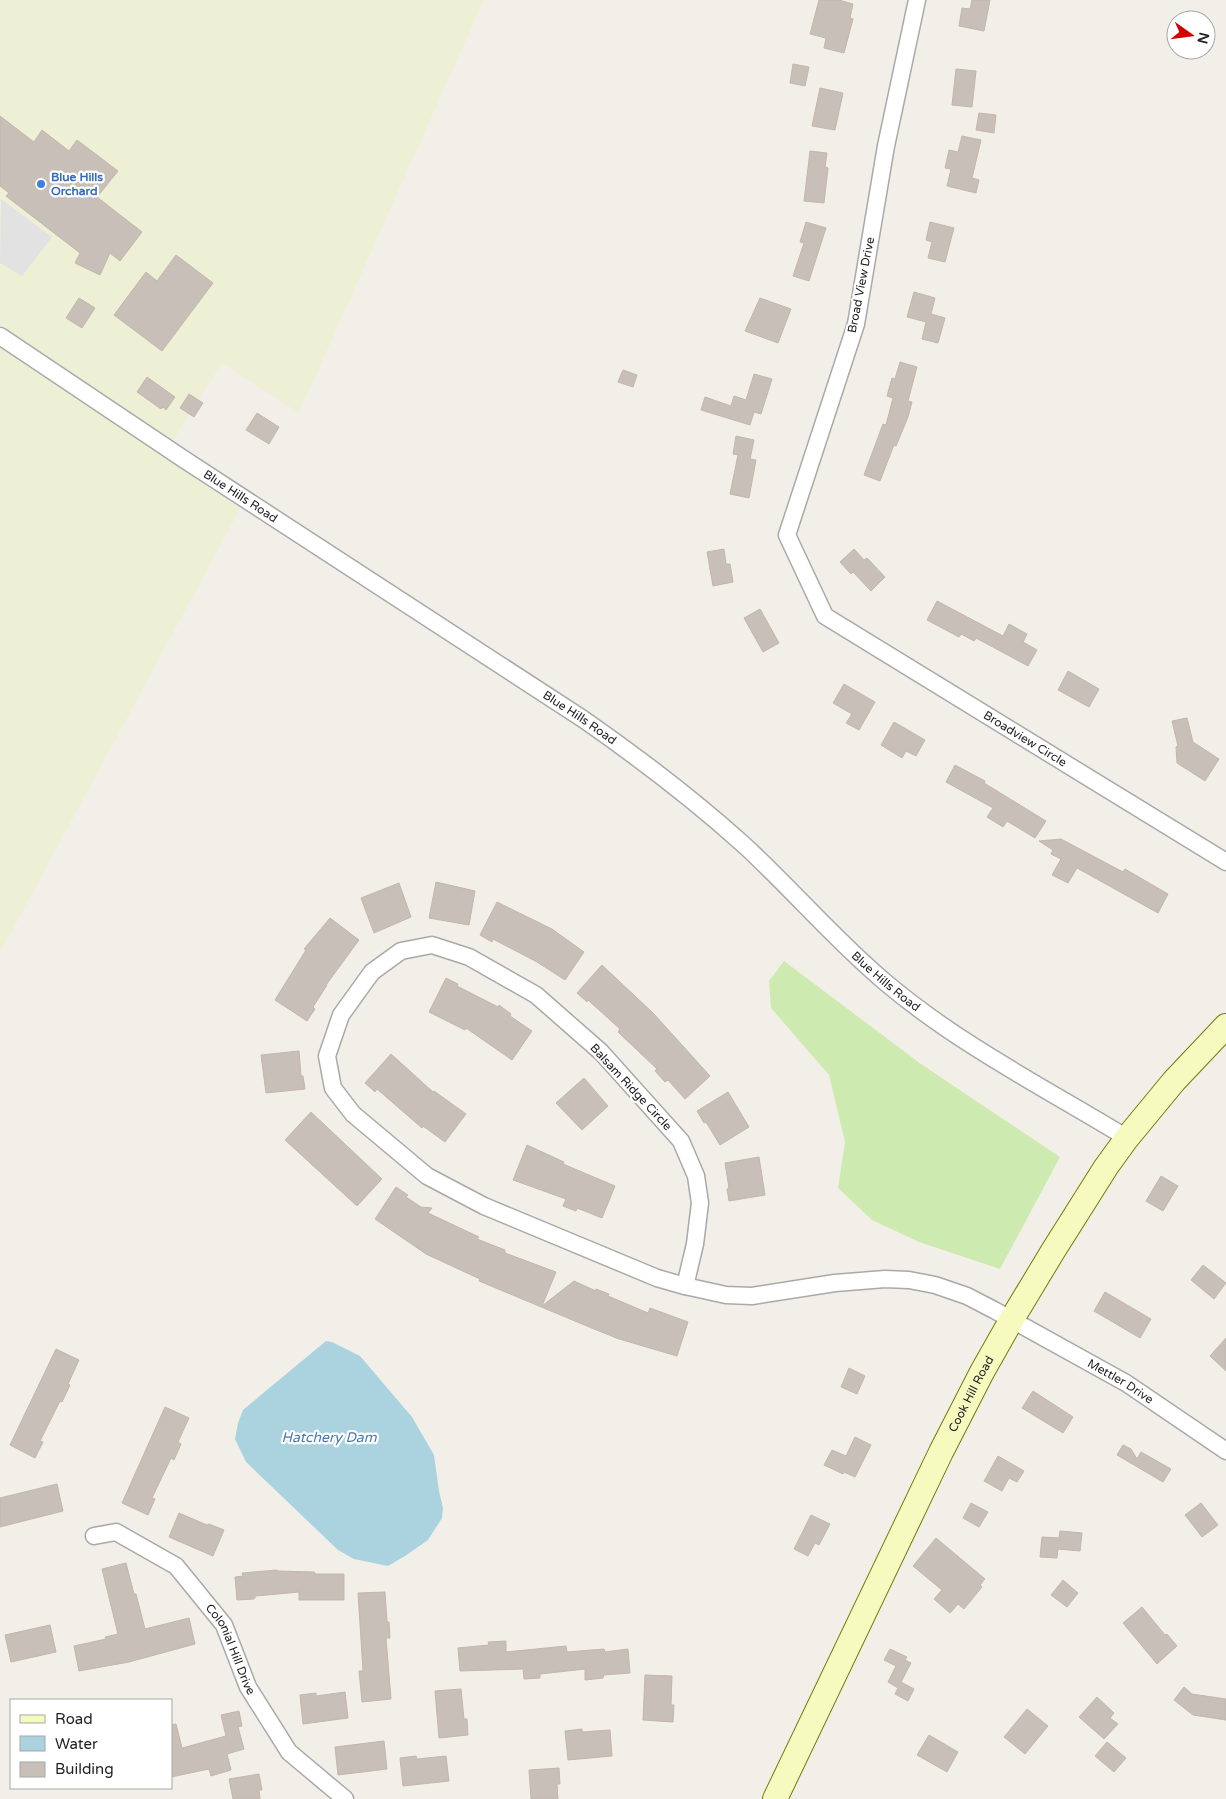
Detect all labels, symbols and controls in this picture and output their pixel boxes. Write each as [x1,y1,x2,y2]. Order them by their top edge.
north arrow [1166,10,1216,60]
text: N [1194,31,1213,46]
place label: Blue Hills Orchard [51,170,103,198]
marker: Blue Hills Orchard [35,178,47,190]
street label: Broad View Drive [845,236,877,334]
street label: Blue Hills Road [201,467,280,525]
street label: Blue Hills Road [540,688,619,747]
street label: Broadview Circle [981,708,1069,770]
street label: Blue Hills Road [849,949,923,1014]
street label: Balsam Ridge Circle [587,1041,675,1133]
street label: Cook Hill Road [945,1354,997,1434]
street label: Mettler Drive [1085,1356,1156,1407]
water label: Hatchery Dam [281,1429,378,1446]
street label: Colonial Hill Drive [203,1601,258,1698]
legend [10,1699,172,1789]
text: Road [55,1710,93,1728]
text: Water [55,1735,98,1753]
text: Building [55,1760,114,1778]

